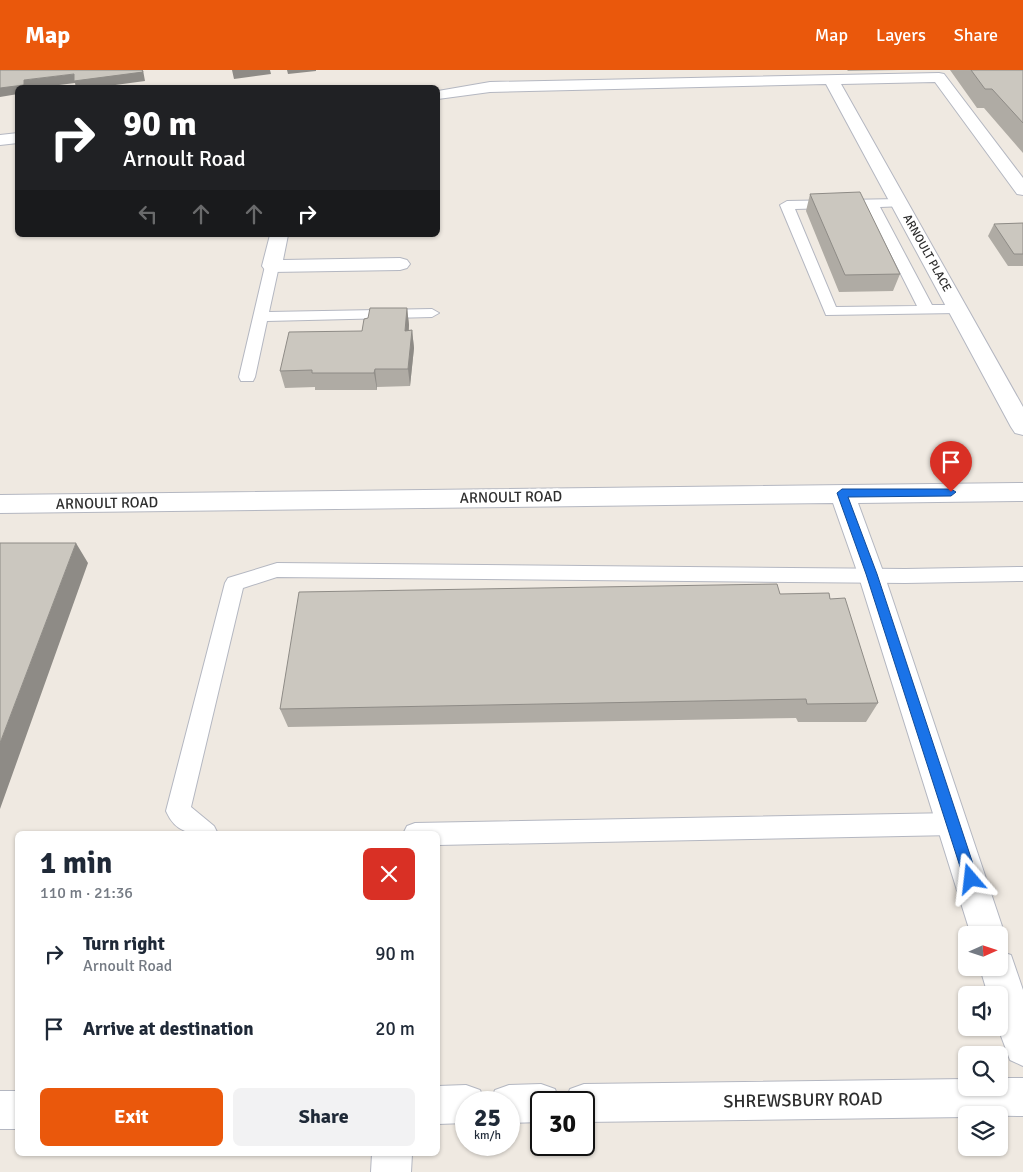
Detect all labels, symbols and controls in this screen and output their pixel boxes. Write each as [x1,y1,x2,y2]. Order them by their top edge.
text: Map [25,20,70,50]
text: Map [815,24,848,46]
text: Layers [876,24,926,46]
text: Share [954,24,998,46]
text: 90 m [123,102,197,145]
icon: right [40,105,105,170]
text: Arnoult Road [123,145,246,172]
icon: left [134,200,162,228]
icon: ahead [187,200,215,228]
icon: ahead [240,200,268,228]
icon: right [293,200,321,228]
street label: ARNOULT PLACE [900,212,955,295]
pin [930,441,972,492]
icon: arrive [937,448,965,476]
street label: ARNOULT ROAD [460,487,562,507]
street label: ARNOULT ROAD [56,493,158,513]
text: 1 min [40,845,112,882]
button: close [363,848,415,900]
position arrow [944,852,996,904]
text: 110 m · 21:36 [40,883,133,903]
north arrow [958,926,1008,976]
map controls [958,926,1008,1156]
text: Turn right [83,932,165,956]
icon: right [40,940,68,968]
text: 90 m [375,942,415,966]
text: Arnoult Road [83,956,172,976]
button: sound [958,986,1008,1036]
icon: arrive [40,1015,68,1043]
text: Arrive at destination [83,1017,254,1041]
text: 20 m [375,1017,415,1041]
button: search [958,1046,1008,1096]
button: Exit [40,1088,223,1146]
button: Share [233,1088,415,1146]
street label: SHREWSBURY ROAD [723,1088,883,1112]
speed limit sign: 30 [530,1091,595,1156]
text: 25 [474,1102,501,1133]
button: layers [958,1106,1008,1156]
text: km/h [474,1128,501,1143]

